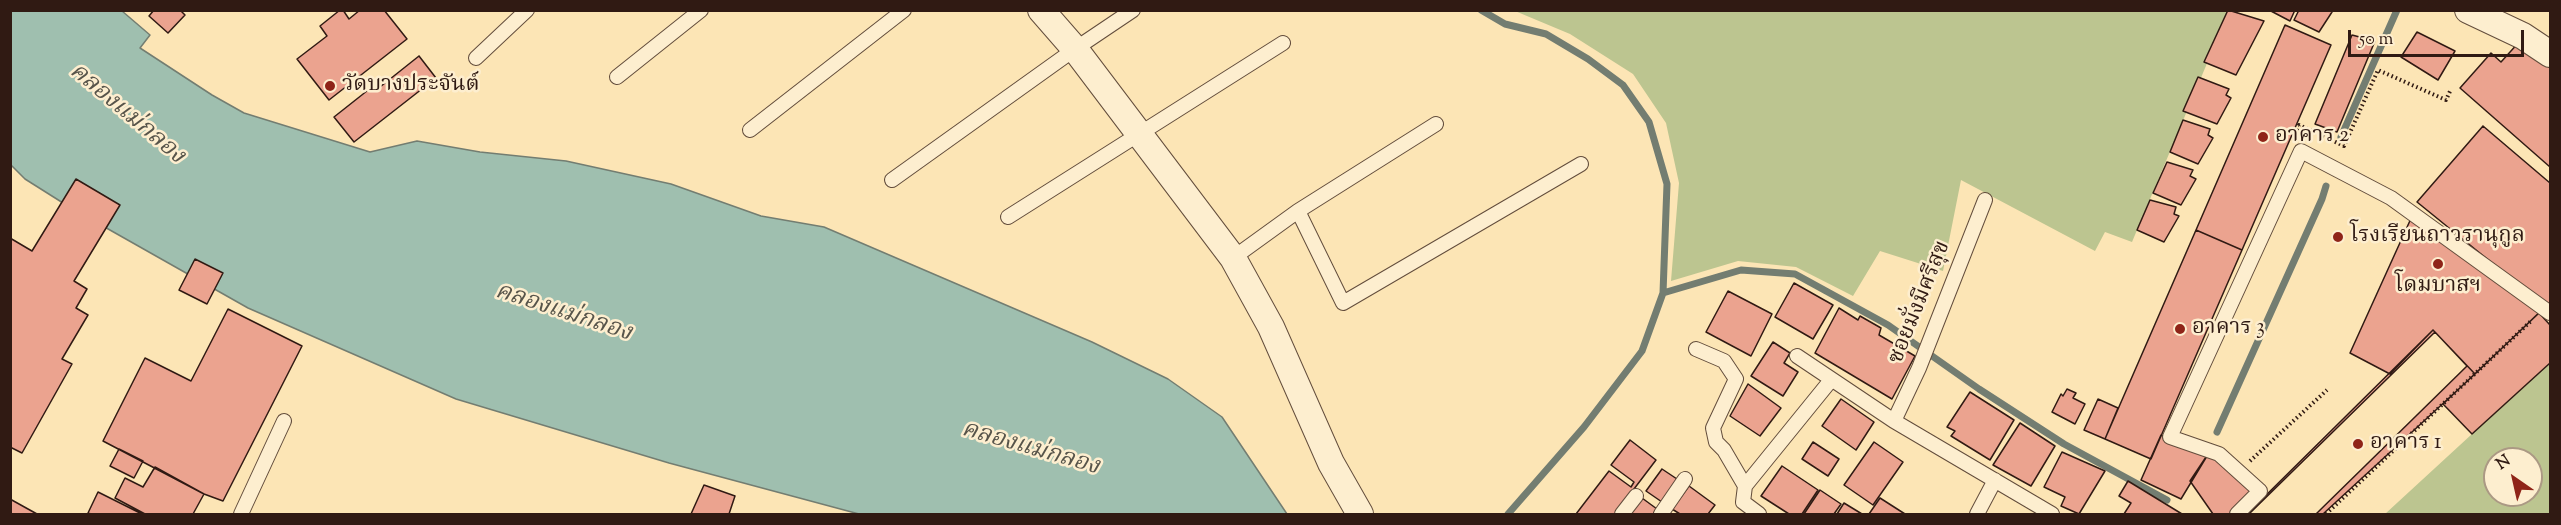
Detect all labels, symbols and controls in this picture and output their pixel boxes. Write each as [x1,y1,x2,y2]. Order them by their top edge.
scale bar [2351,18,2526,56]
text: 50 m [2359,27,2393,53]
water label: คลองแม่กลอง [62,58,190,172]
place label: วัดบางประจันต์ [342,73,480,99]
marker: วัดบางประจันต์ [323,79,337,93]
place label: อาคาร 2 [2275,124,2349,150]
marker: อาคาร 2 [2256,130,2270,144]
place label: โรงเรียนถาวรานุกูล [2350,224,2525,250]
marker: โรงเรียนถาวรานุกูล [2331,230,2345,244]
street label: ซอยมั่งมีศรีสุข [1884,238,1958,368]
marker: โดมบาสฯ [2431,257,2445,271]
place label: โดมบาสฯ [2395,274,2481,300]
water label: คลองแม่กลอง [491,278,635,350]
place label: อาคาร 3 [2192,316,2265,342]
marker: อาคาร 3 [2173,322,2187,336]
water label: คลองแม่กลอง [958,417,1102,483]
place label: อาคาร 1 [2370,431,2441,457]
marker: อาคาร 1 [2351,437,2365,451]
north arrow [2483,447,2543,507]
text: N [2492,450,2516,476]

